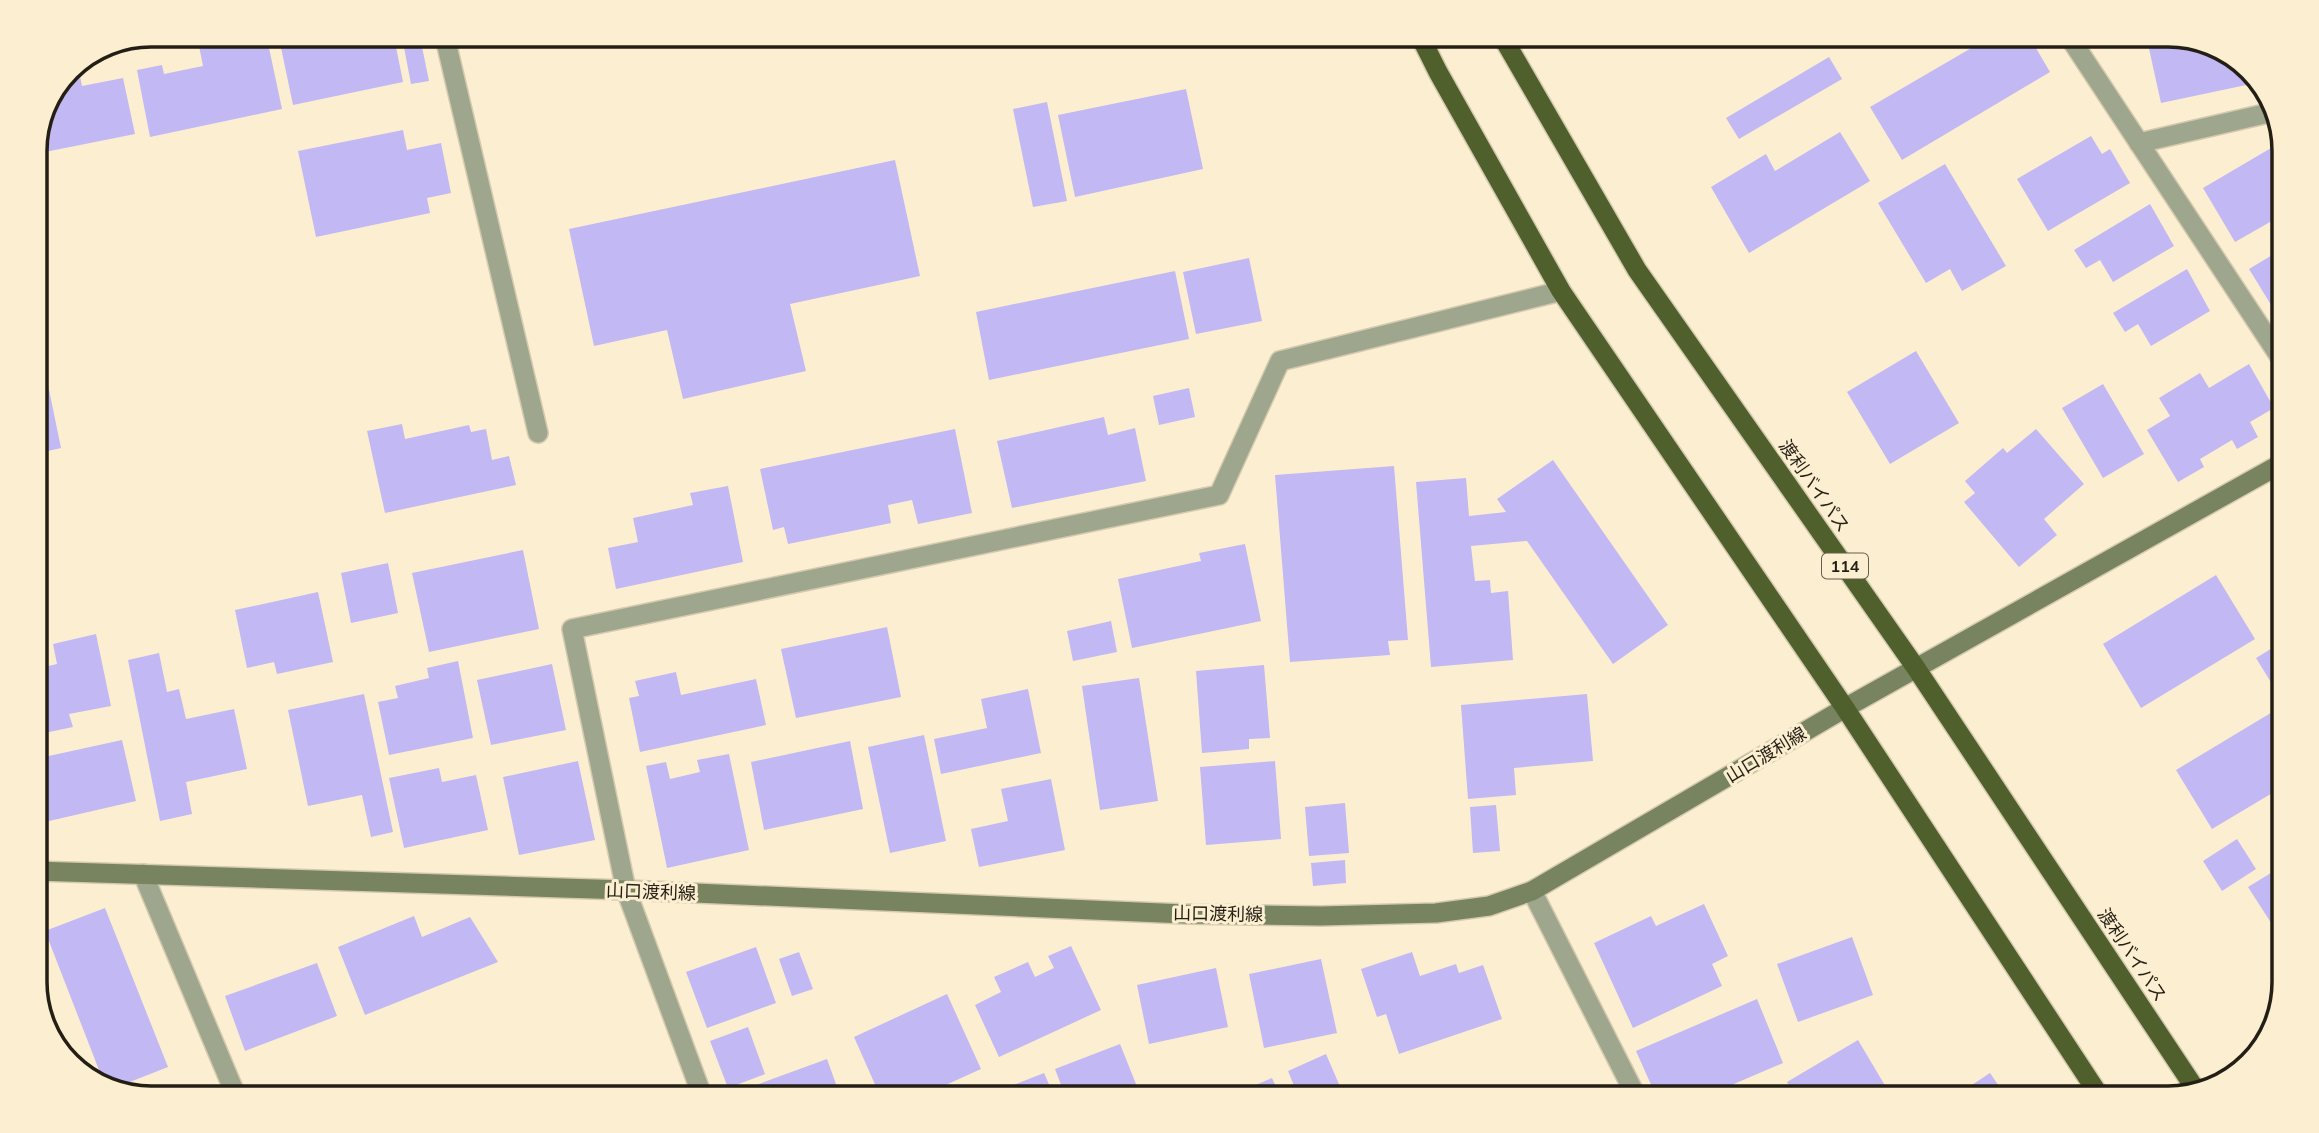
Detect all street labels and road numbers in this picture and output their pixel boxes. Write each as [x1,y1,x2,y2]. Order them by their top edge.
street label: 渡利バイパス [1774,435,1855,536]
road number: 114 [1822,554,1868,579]
street label: 山口渡利線 [1721,722,1810,788]
street label: 山口渡利線 [606,878,696,905]
street label: 山口渡利線 [1173,901,1263,926]
street label: 渡利バイパス [2093,904,2172,1006]

